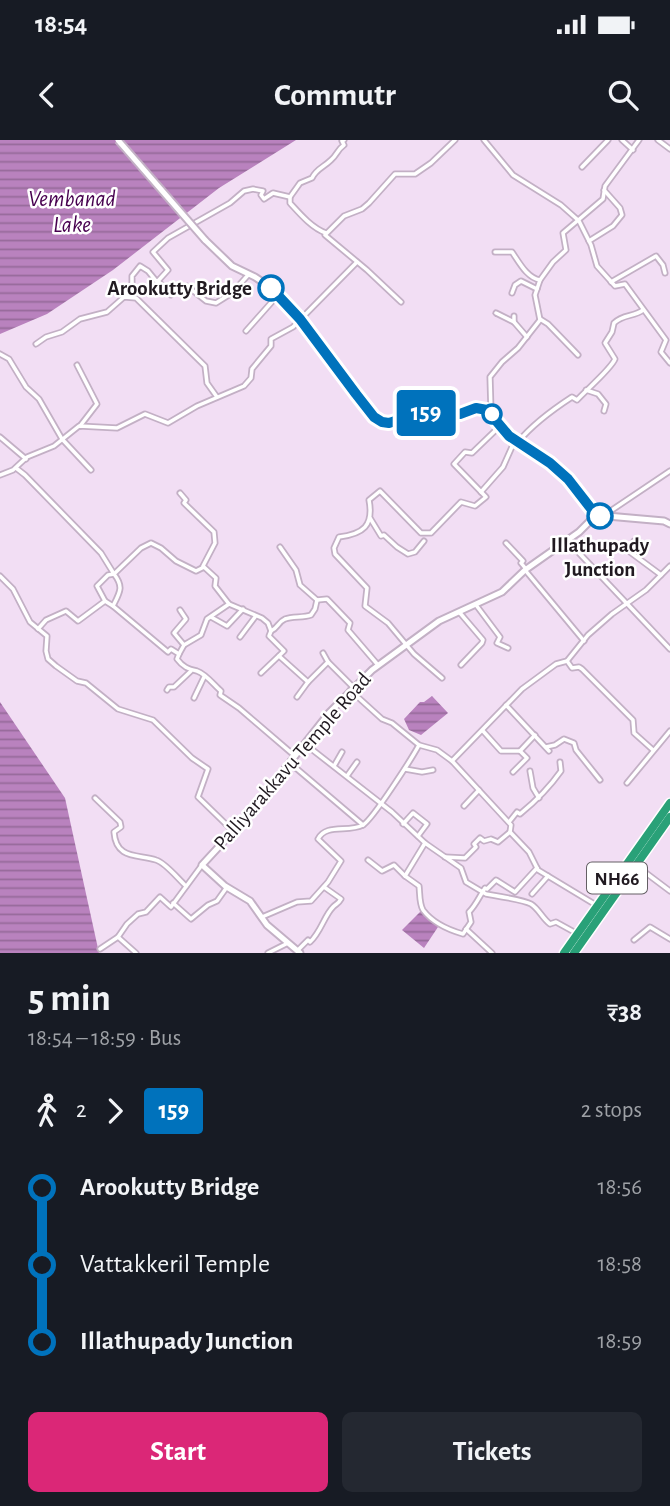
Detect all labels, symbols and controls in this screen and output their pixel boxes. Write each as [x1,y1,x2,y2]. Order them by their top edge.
text: 18:54 [35,11,87,37]
icon: back [28,76,66,114]
icon: search [604,76,642,114]
text: Commutr [274,79,396,111]
water label: Vembanad Lake [28,188,116,237]
marker: Arookutty Bridge [258,275,284,301]
place label: Arookutty Bridge [107,278,252,299]
line badge: 159 [386,390,466,436]
text: 159 [411,401,441,425]
unlabelled marker [482,404,502,424]
marker: Illathupady Junction [587,503,613,529]
place label: Illathupady Junction [551,535,650,580]
street label: Palliyarakkavu Temple Road [210,669,375,854]
road number: NH66 [587,862,647,894]
text: 5 min [28,980,111,1018]
text: ₹38 [607,999,642,1025]
text: 18:54 – 18:59 · Bus [28,1027,181,1050]
icon: walk [28,1092,66,1130]
icon: forward [96,1092,134,1130]
text: 2 [76,1099,86,1122]
text: 159 [158,1099,189,1123]
text: 2 stops [581,1099,642,1122]
text: Arookutty Bridge [80,1174,259,1200]
text: 18:56 [597,1176,642,1199]
text: Vattakkeril Temple [80,1251,270,1277]
text: 18:58 [597,1253,642,1276]
text: Illathupady Junction [80,1328,293,1354]
text: 18:59 [597,1330,642,1353]
button: Start [28,1412,328,1492]
button: Tickets [342,1412,642,1492]

